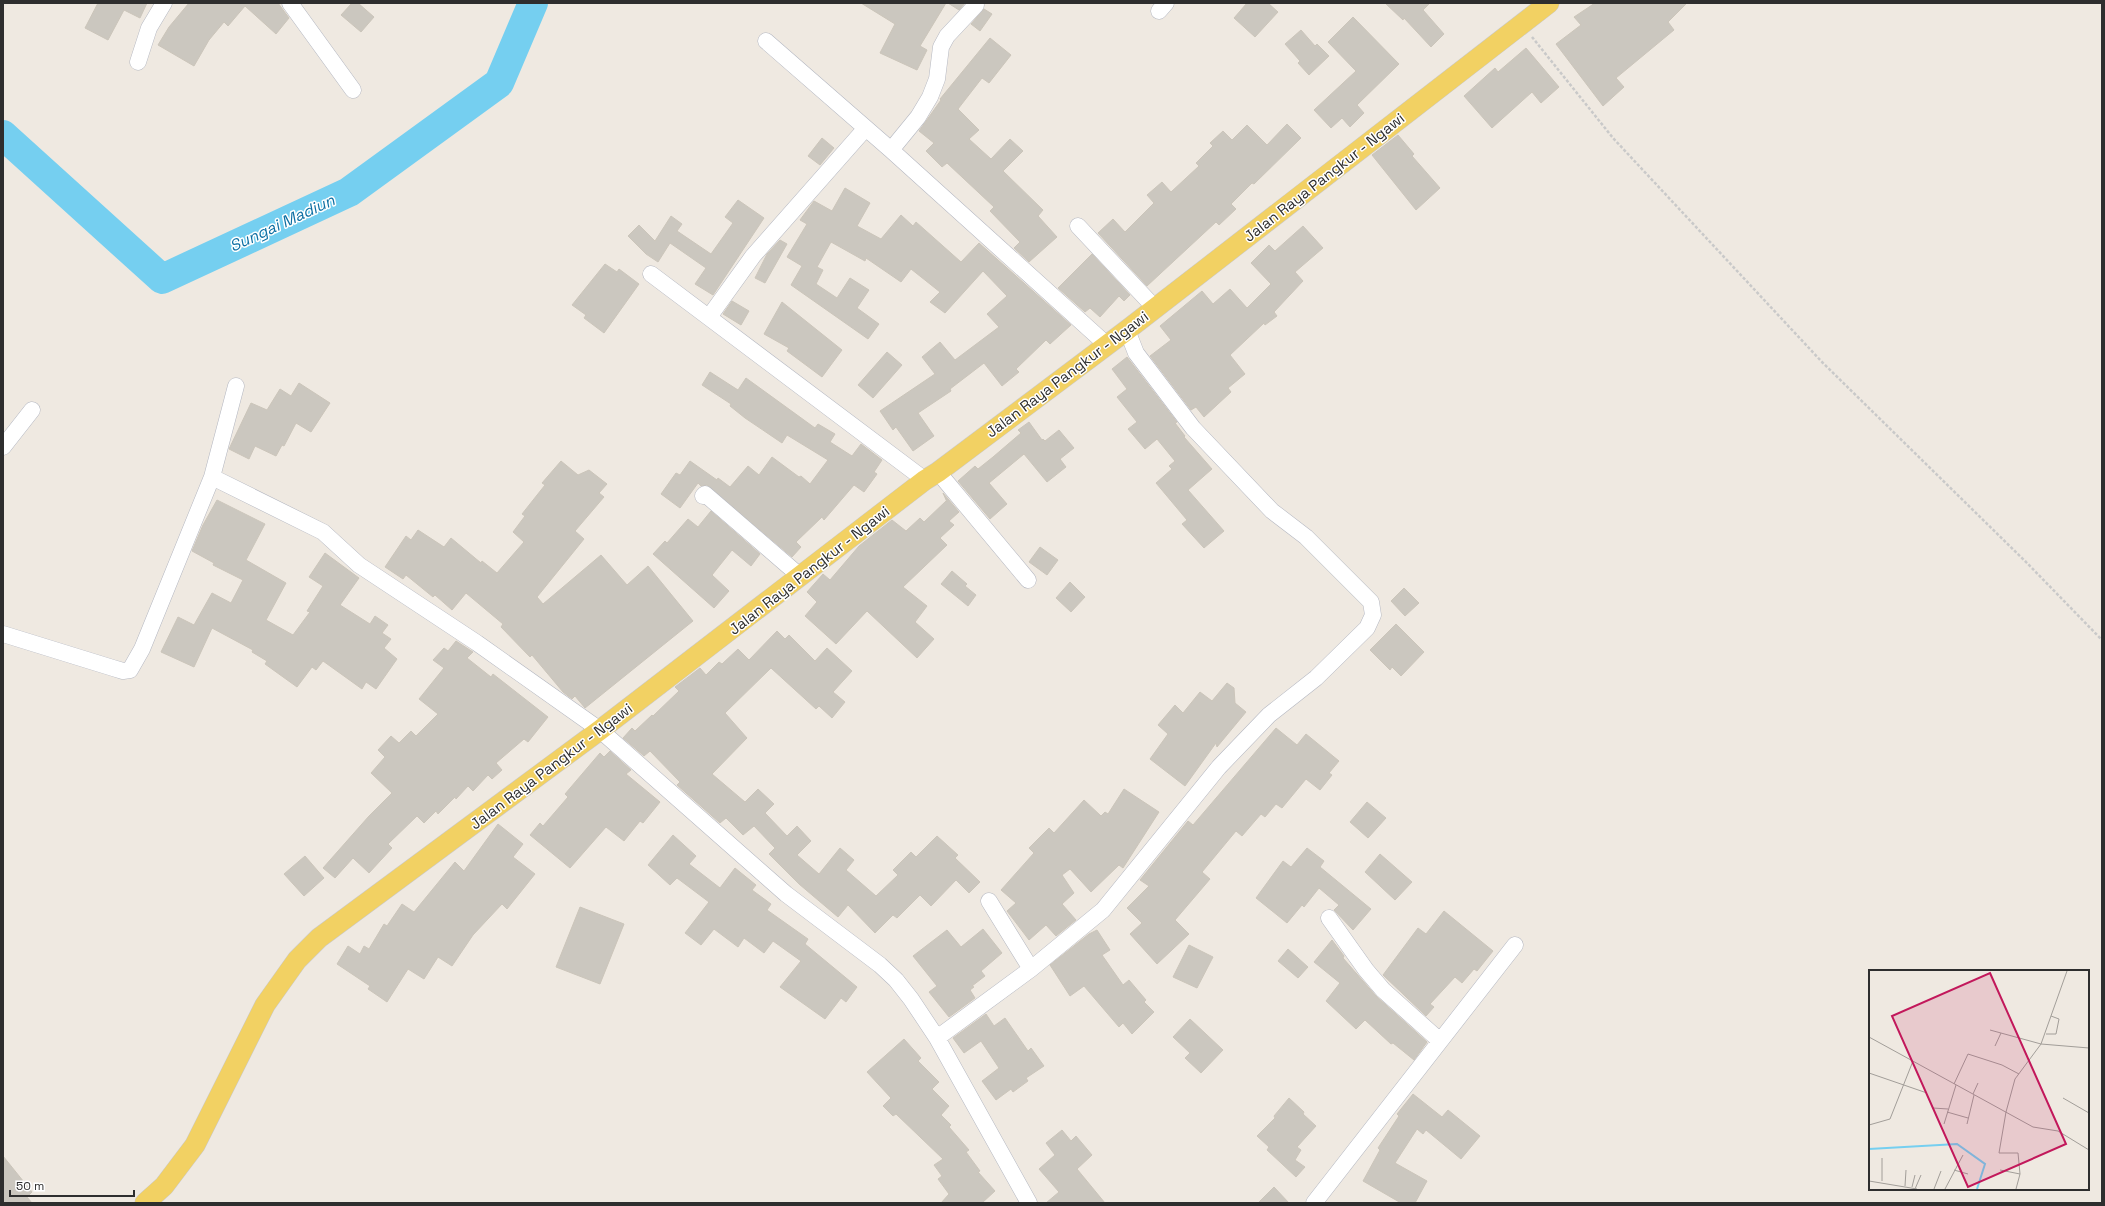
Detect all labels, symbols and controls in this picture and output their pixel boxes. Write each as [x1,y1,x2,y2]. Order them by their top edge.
street label: Jalan Raya Pangkur - Ngawi [1240,108,1408,246]
water label: Sungai Madiun [226,189,339,257]
street label: Jalan Raya Pangkur - Ngawi [982,307,1152,441]
street label: Jalan Raya Pangkur - Ngawi [725,501,893,639]
street label: Jalan Raya Pangkur - Ngawi [466,699,636,833]
inset map [1869,970,2089,1190]
scale bar [10,1172,134,1198]
text: 50 m [16,1178,44,1194]

